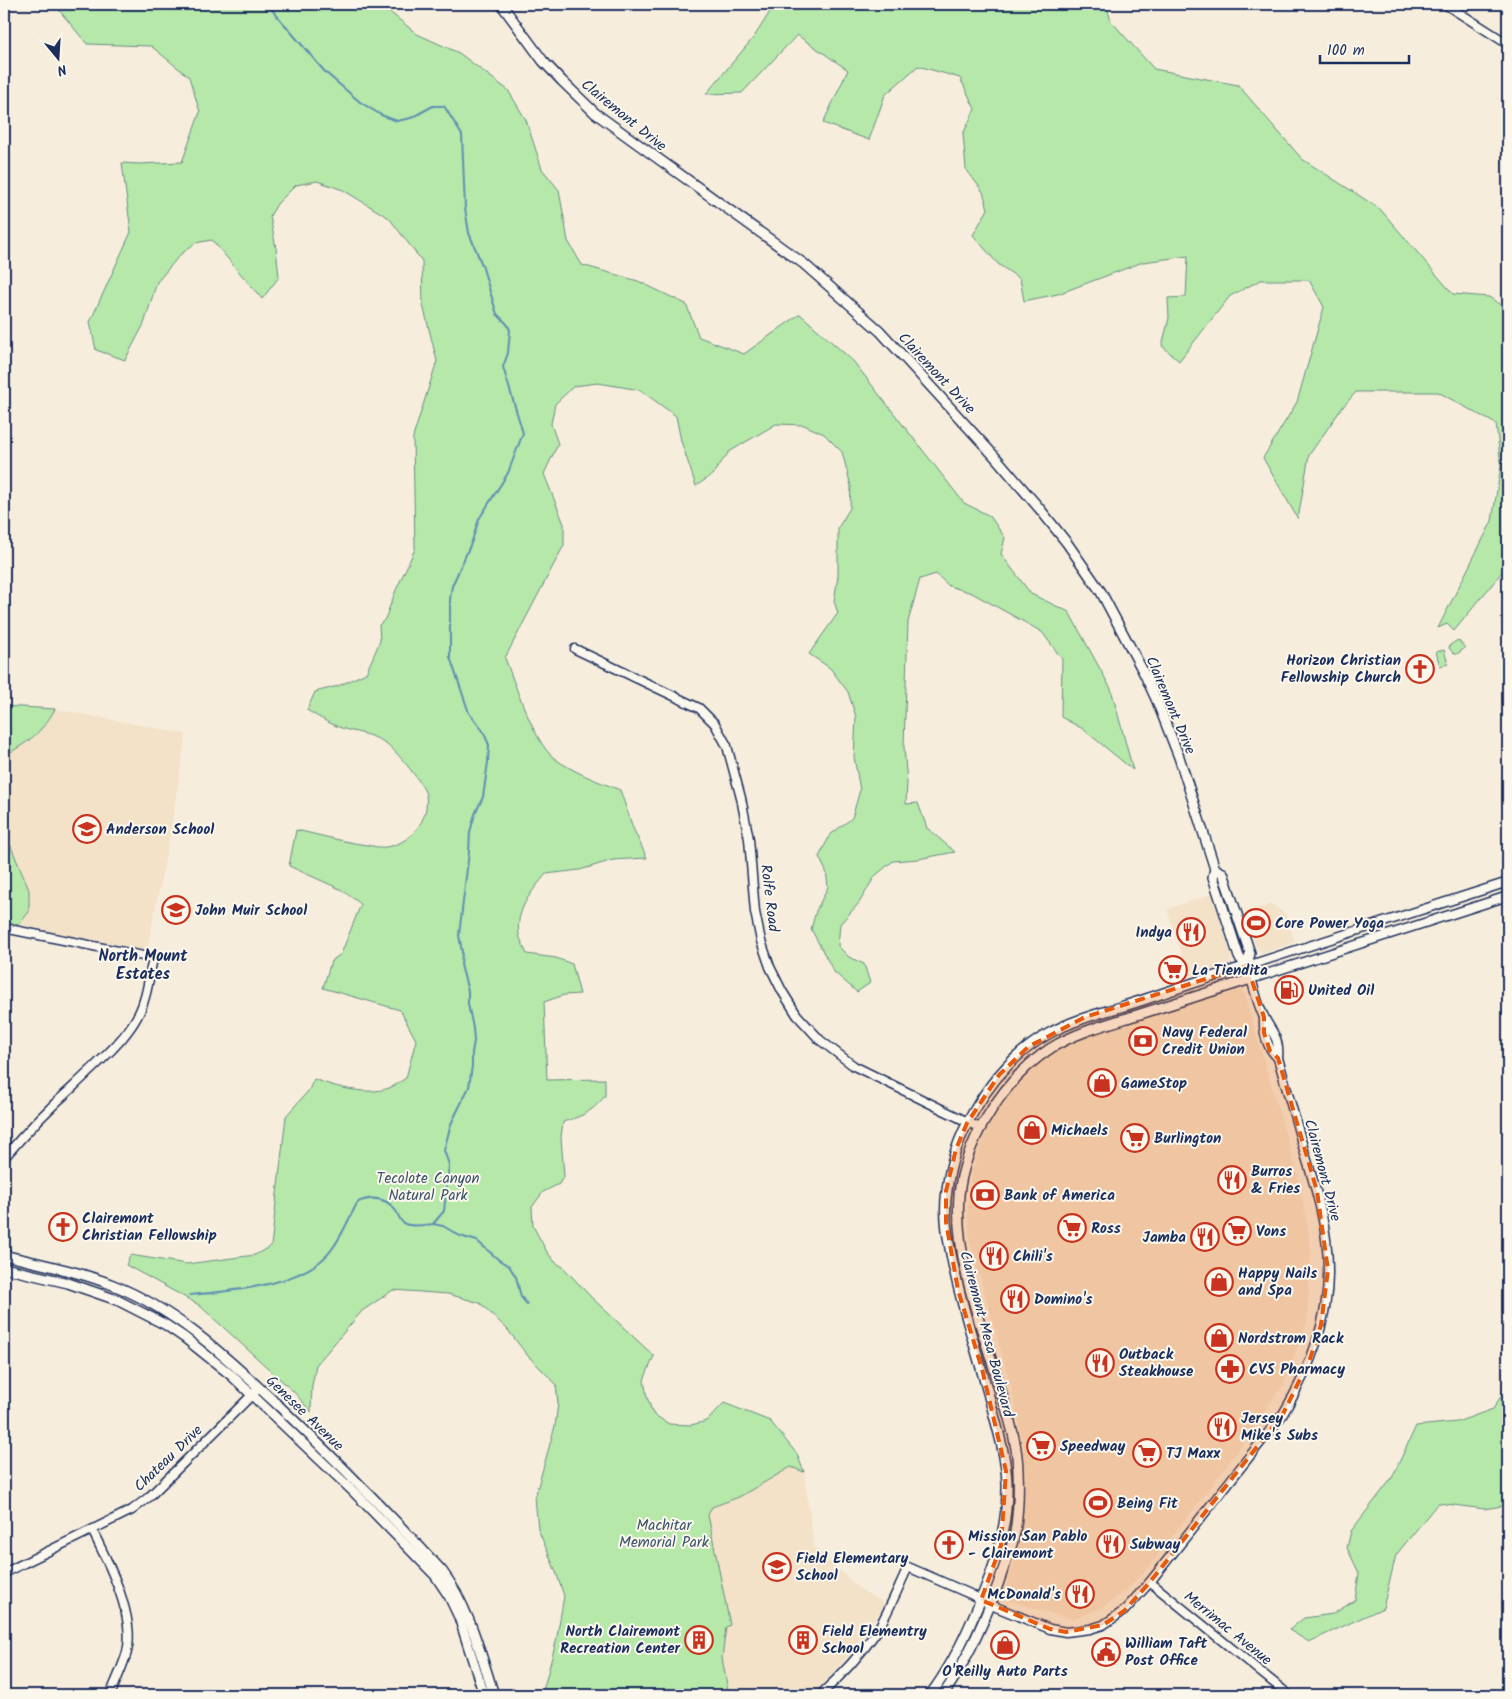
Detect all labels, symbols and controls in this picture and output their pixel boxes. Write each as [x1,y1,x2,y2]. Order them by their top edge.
north arrow [32,32,82,82]
scale bar [1320,32,1408,64]
text: 100 m [1327,39,1365,63]
text: N [54,58,69,81]
street label: Clairemont Drive [575,73,672,158]
street label: Clairemont Drive [892,327,981,420]
place label: Horizon Christian Fellowship Church [1281,649,1401,690]
street label: Clairemont Drive [1139,652,1202,759]
church icon: Horizon Christian Fellowship Church [1405,654,1435,684]
school or university icon: Anderson School [72,814,102,844]
place label: Anderson School [106,818,214,842]
street label: Rolfe Road [753,863,785,934]
school or university icon: John Muir School [161,895,191,925]
place label: John Muir School [195,899,307,923]
sports icon: Core Power Yoga [1241,908,1271,938]
place label: Core Power Yoga [1275,912,1384,936]
restaurant icon: Indya [1176,917,1206,947]
place label: Indya [1136,921,1172,945]
district label: North Mount Estates [99,944,188,987]
supermarket icon: La Tiendita [1158,955,1188,985]
place label: La Tiendita [1192,959,1268,983]
fuel station icon: United Oil [1274,975,1304,1005]
place label: United Oil [1308,979,1374,1003]
place label: Navy Federal Credit Union [1162,1021,1247,1062]
bank icon: Navy Federal Credit Union [1128,1026,1158,1056]
shop icon: GameStop [1087,1068,1117,1098]
place label: GameStop [1121,1072,1187,1096]
shop icon: Michaels [1017,1115,1047,1145]
street label: Clairemont Drive [1297,1117,1347,1224]
place label: Michaels [1051,1119,1108,1143]
supermarket icon: Burlington [1120,1123,1150,1153]
place label: Burlington [1154,1127,1221,1151]
place label: Burros & Fries [1251,1160,1300,1201]
restaurant icon: Burros & Fries [1217,1165,1247,1195]
park label: Tecolote Canyon Natural Park [376,1167,480,1208]
bank icon: Bank of America [970,1180,1000,1210]
place label: Bank of America [1004,1184,1115,1208]
place label: Clairemont Christian Fellowship [82,1207,217,1248]
church icon: Clairemont Christian Fellowship [48,1212,78,1242]
supermarket icon: Ross [1057,1213,1087,1243]
supermarket icon: Vons [1222,1216,1252,1246]
place label: Ross [1091,1217,1121,1241]
place label: Vons [1256,1220,1286,1244]
restaurant icon: Jamba [1190,1222,1220,1252]
place label: Jamba [1143,1226,1186,1250]
restaurant icon: Chili's [979,1241,1009,1271]
place label: Chili's [1013,1245,1053,1269]
street label: Clairemont Mesa Boulevard [952,1248,1020,1421]
place label: Happy Nails and Spa [1238,1262,1317,1303]
shop icon: Happy Nails and Spa [1204,1267,1234,1297]
restaurant icon: Domino's [1000,1284,1030,1314]
place label: Domino's [1034,1288,1092,1312]
shop icon: Nordstrom Rack [1204,1323,1234,1353]
place label: Nordstrom Rack [1238,1327,1344,1351]
place label: Outback Steakhouse [1119,1343,1194,1384]
restaurant icon: Outback Steakhouse [1085,1348,1115,1378]
pharmacy icon: CVS Pharmacy [1215,1354,1245,1384]
place label: CVS Pharmacy [1249,1358,1345,1382]
street label: Genesee Avenue [260,1370,349,1458]
place label: Jersey Mike's Subs [1241,1407,1318,1448]
restaurant icon: Jersey Mike's Subs [1207,1412,1237,1442]
street label: Chateau Drive [129,1419,209,1498]
supermarket icon: Speedway [1026,1431,1056,1461]
place label: Speedway [1060,1435,1125,1459]
supermarket icon: TJ Maxx [1132,1438,1162,1468]
place label: TJ Maxx [1166,1442,1221,1466]
sports icon: Being Fit [1083,1488,1113,1518]
place label: Being Fit [1117,1492,1178,1516]
park label: Machitar Memorial Park [619,1514,710,1555]
place label: Mission San Pablo - Clairemont [968,1525,1087,1566]
restaurant icon: Subway [1096,1529,1126,1559]
church icon: Mission San Pablo - Clairemont [934,1530,964,1560]
place label: Subway [1130,1533,1180,1557]
place label: Field Elementary School [796,1547,909,1588]
school or university icon: Field Elementary School [762,1552,792,1582]
restaurant icon: McDonald's [1065,1579,1095,1609]
place label: McDonald's [987,1583,1061,1607]
street label: Merrimac Avenue [1178,1585,1277,1672]
place label: North Clairemont Recreation Center [560,1620,681,1661]
place label: Field Elementry School [822,1620,927,1661]
building icon: North Clairemont Recreation Center [684,1625,714,1655]
building icon: Field Elementry School [788,1625,818,1655]
shop icon: O'Reilly Auto Parts [990,1630,1020,1660]
place label: William Taft Post Office [1125,1632,1208,1673]
public building icon: William Taft Post Office [1091,1637,1121,1667]
place label: O'Reilly Auto Parts [942,1660,1068,1684]

